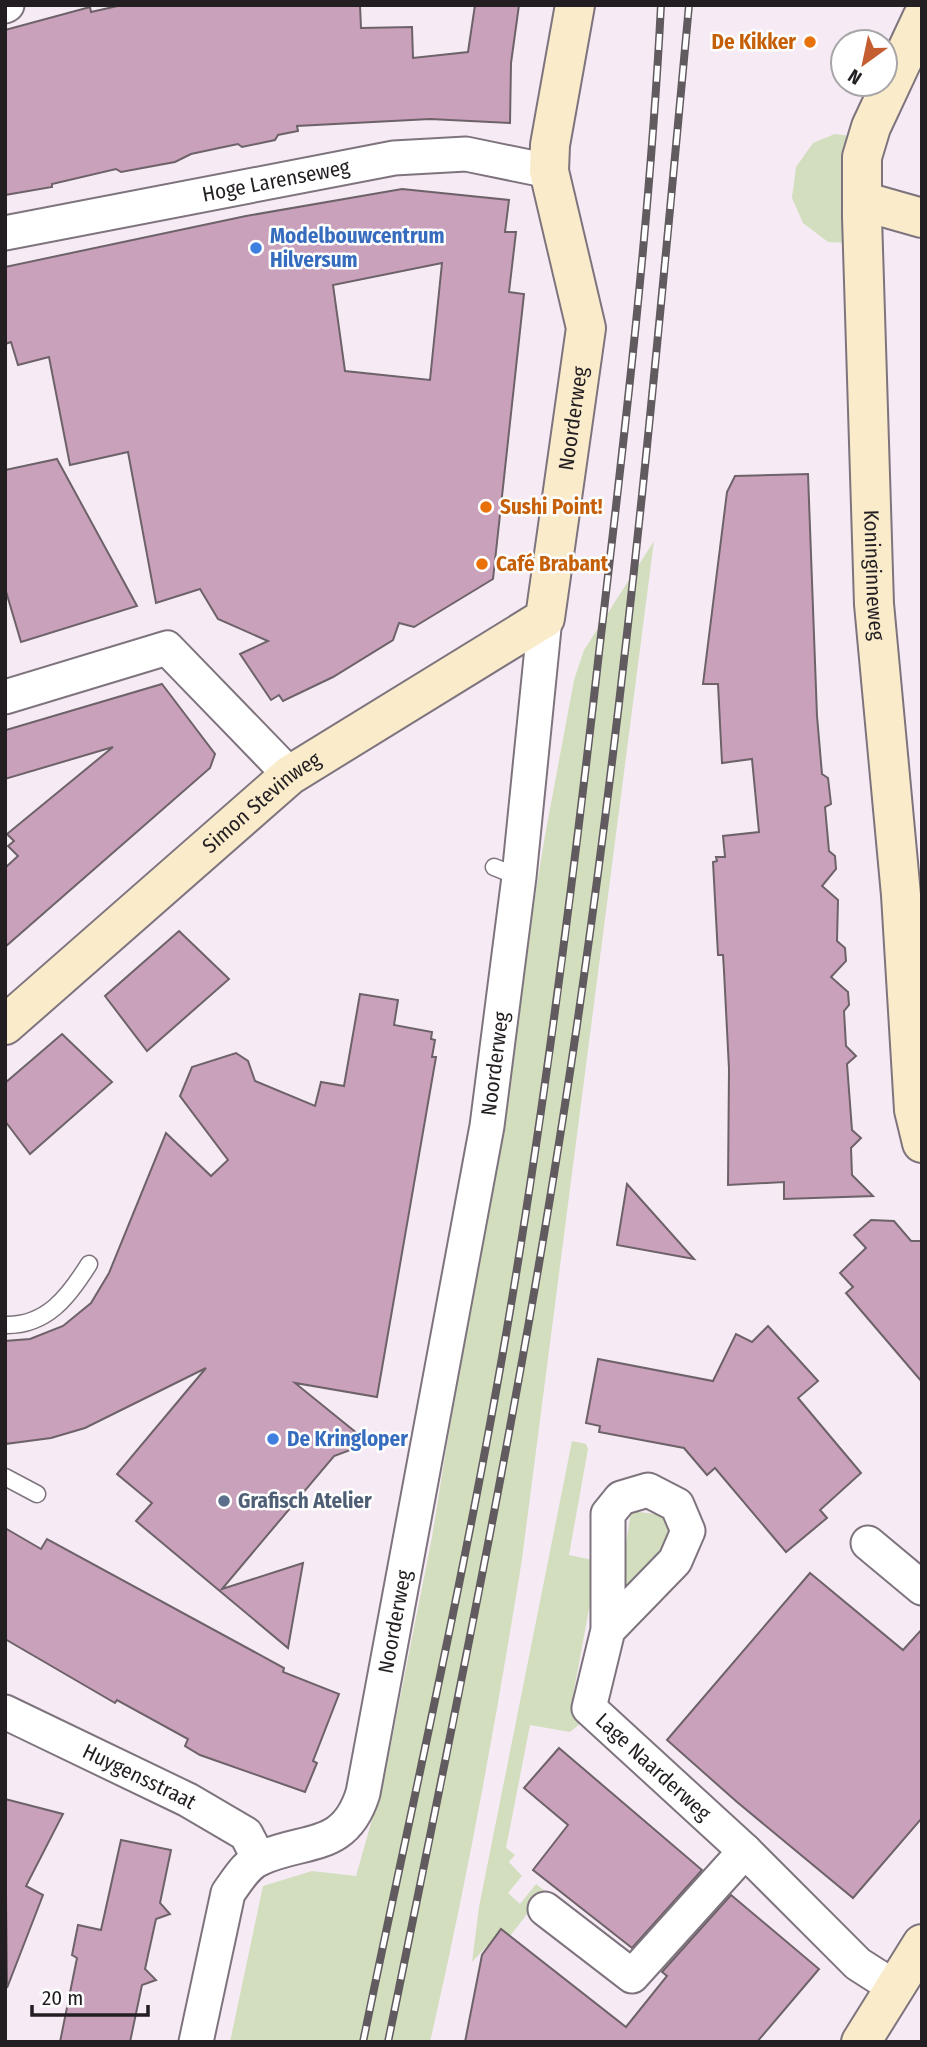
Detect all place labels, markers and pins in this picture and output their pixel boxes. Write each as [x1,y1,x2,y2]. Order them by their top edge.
place label: De Kikker [711,29,796,55]
marker: De Kikker [802,34,818,50]
place label: Modelbouwcentrum Hilversum [270,223,445,273]
marker: Modelbouwcentrum Hilversum [248,240,264,256]
place label: Sushi Point! [500,494,603,520]
marker: Sushi Point! [478,499,494,515]
place label: Café Brabant [496,551,609,577]
marker: Café Brabant [474,556,490,572]
place label: De Kringloper [287,1426,408,1452]
marker: De Kringloper [265,1431,281,1447]
place label: Grafisch Atelier [238,1488,372,1514]
marker: Grafisch Atelier [216,1493,232,1509]

